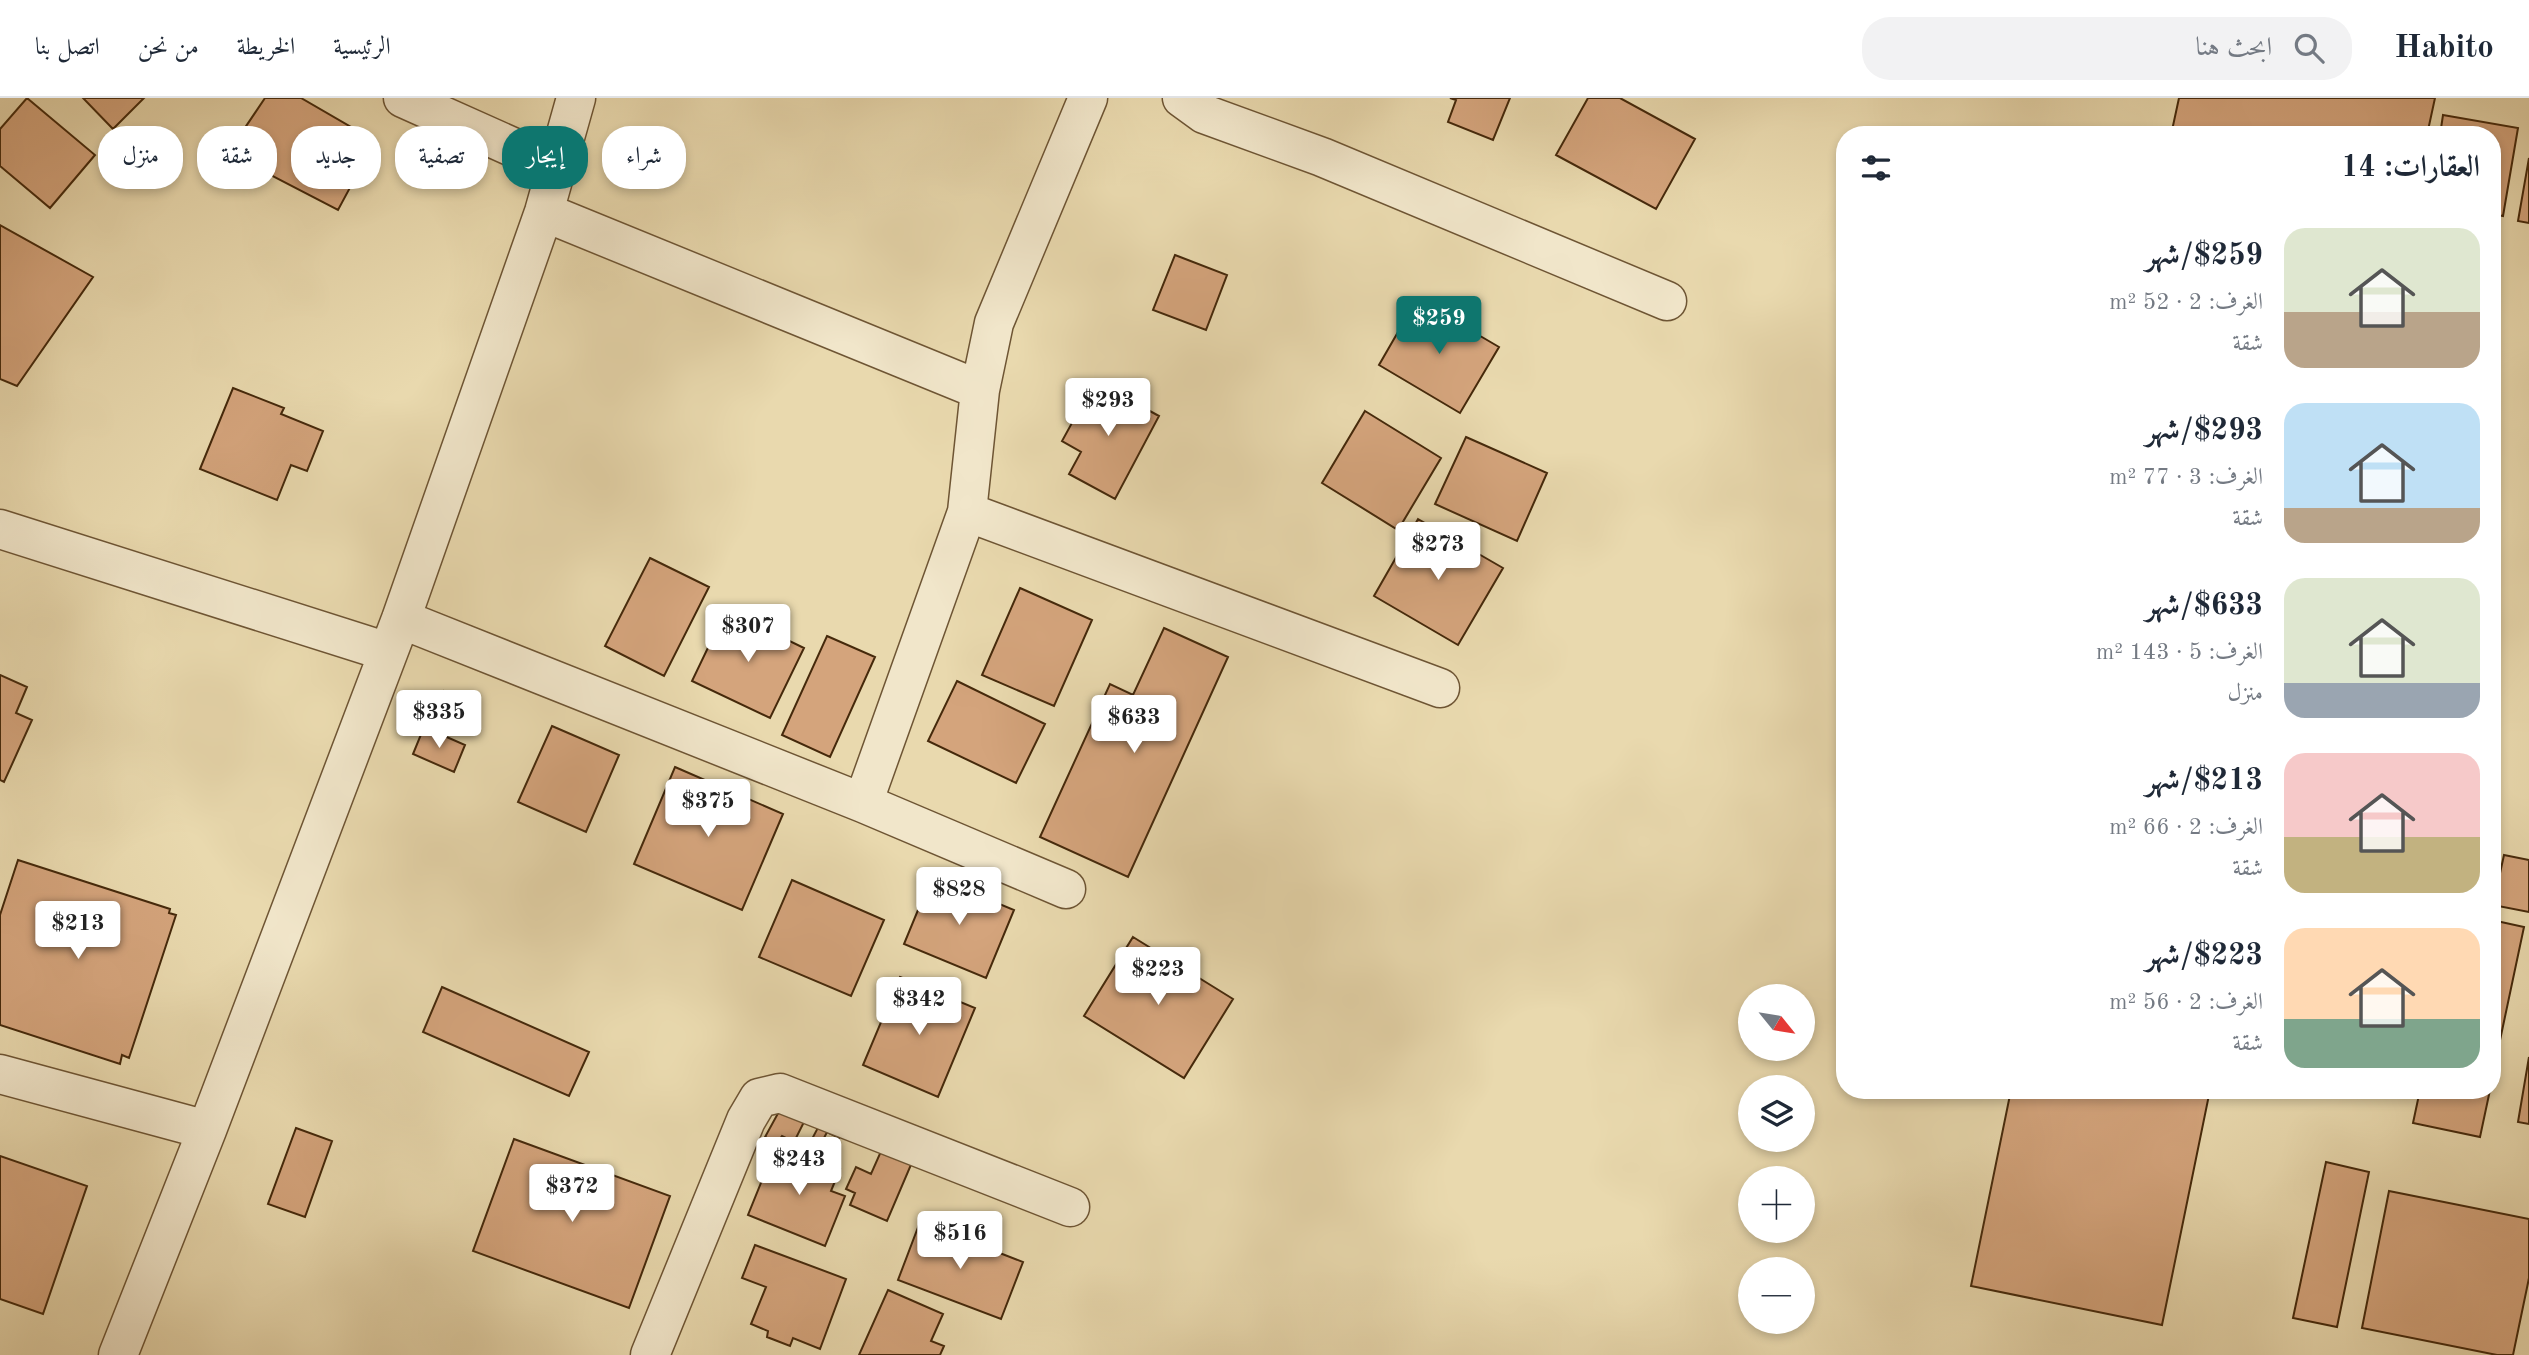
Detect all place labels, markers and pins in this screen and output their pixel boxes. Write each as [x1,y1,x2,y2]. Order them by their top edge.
pin: $259 [1398,296,1480,356]
pin: $293 [1067,378,1149,438]
pin: $273 [1397,522,1479,582]
pin: $307 [707,604,789,664]
pin: $335 [398,690,480,750]
pin: $633 [1093,696,1175,755]
pin: $375 [667,780,749,839]
pin: $828 [918,868,1000,927]
pin: $213 [37,902,119,961]
pin: $223 [1117,948,1199,1007]
pin: $342 [878,978,960,1037]
pin: $243 [758,1138,840,1197]
pin: $372 [531,1164,613,1224]
pin: $516 [919,1212,1001,1271]

